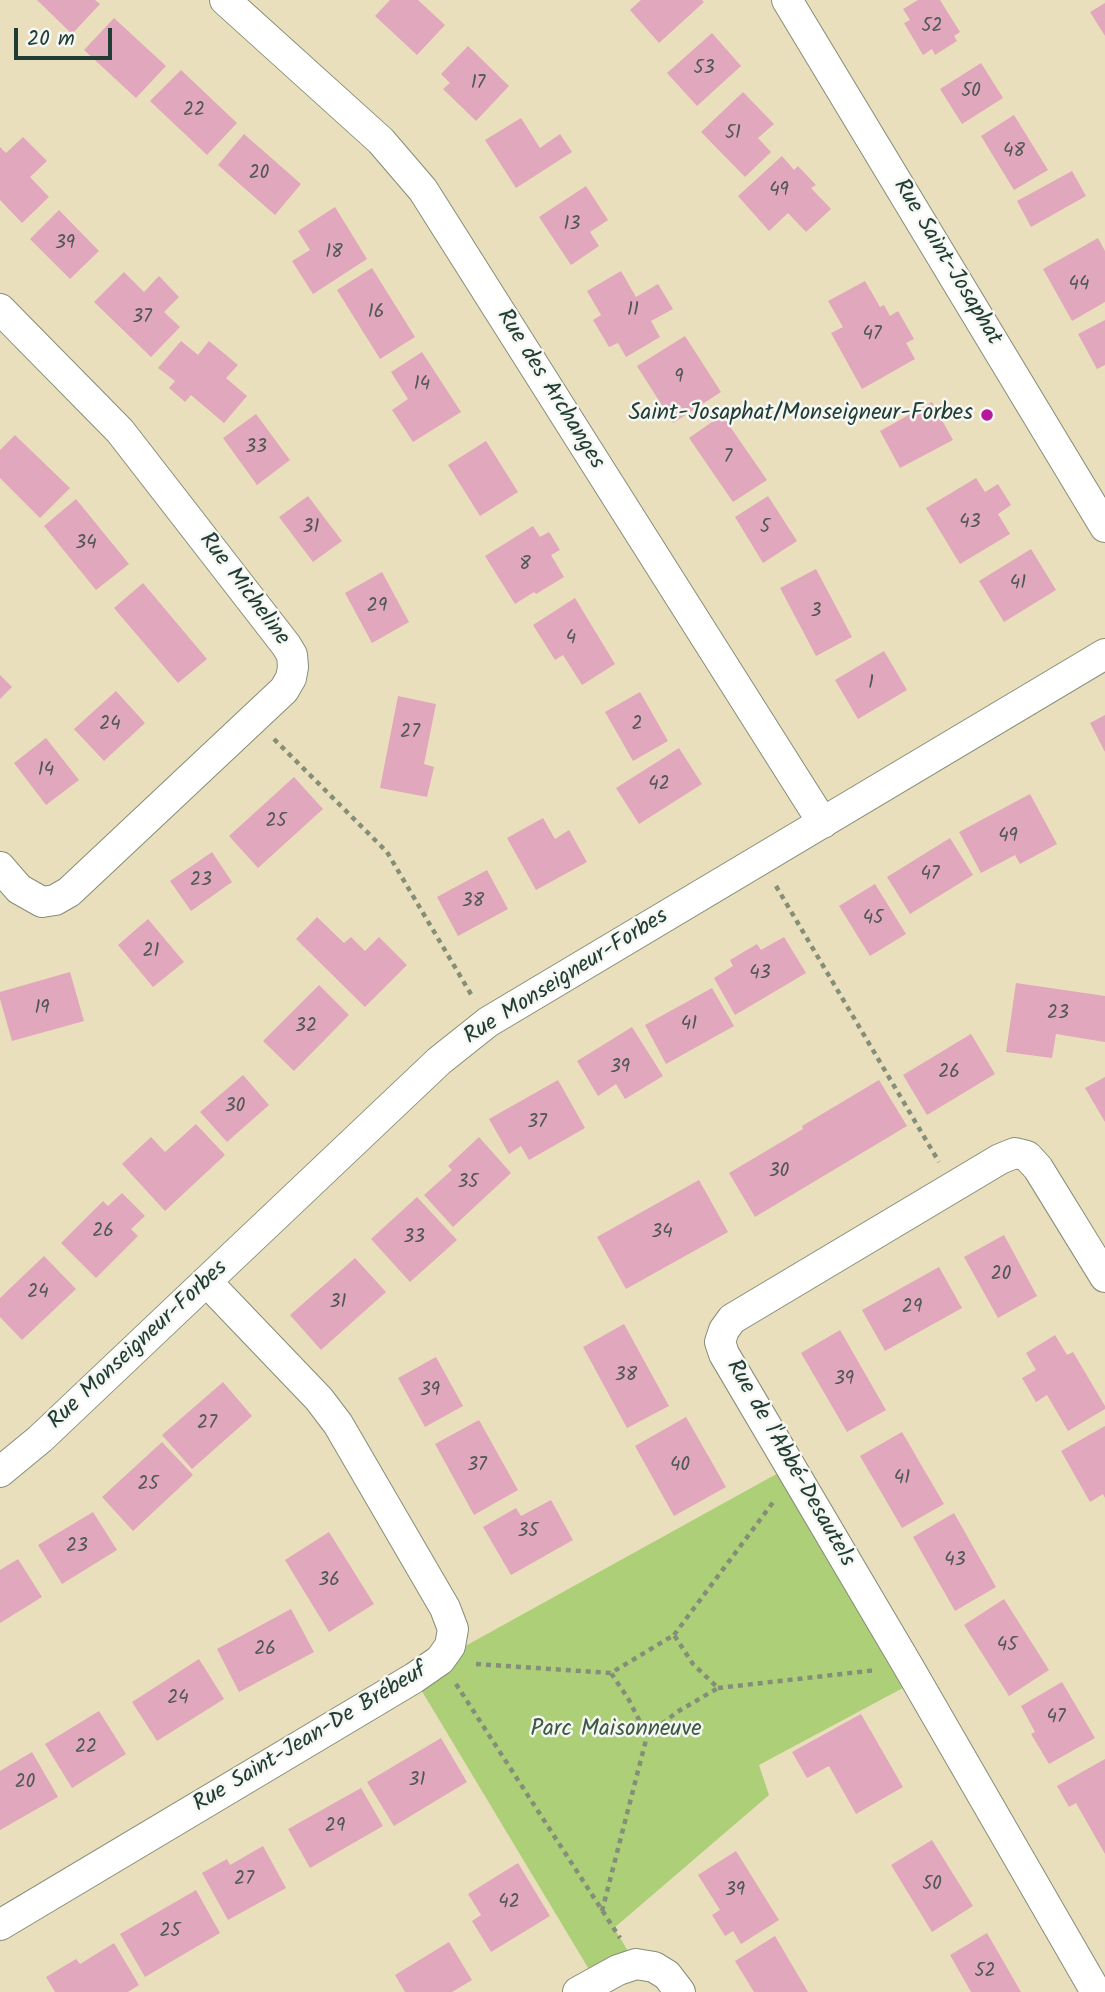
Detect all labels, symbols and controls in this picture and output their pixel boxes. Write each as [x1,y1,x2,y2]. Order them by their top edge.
scale bar [18,14,116,58]
house number: 52 [921,17,943,39]
text: 20 m [27,23,75,56]
house number: 53 [693,59,715,81]
house number: 17 [471,74,485,96]
house number: 50 [961,82,981,104]
house number: 22 [183,101,205,123]
house number: 51 [725,124,741,146]
house number: 48 [1003,142,1025,164]
house number: 20 [249,164,269,186]
street label: Rue Saint-Josaphat [885,175,1007,351]
house number: 49 [769,181,789,203]
house number: 13 [564,215,580,237]
house number: 39 [55,234,75,256]
house number: 18 [325,243,343,265]
house number: 44 [1069,275,1089,297]
house number: 11 [627,301,639,323]
house number: 16 [368,303,384,325]
street label: Rue des Archanges [489,305,609,475]
house number: 37 [132,308,152,330]
house number: 47 [862,325,882,347]
house number: 9 [674,368,684,390]
house number: 14 [414,375,430,397]
place label: Saint-Josaphat/Monseigneur-Forbes [628,401,973,429]
marker: Saint-Josaphat/Monseigneur-Forbes [979,407,995,423]
house number: 33 [245,438,267,460]
house number: 7 [724,448,732,470]
house number: 43 [959,513,981,535]
house number: 31 [303,518,319,540]
house number: 5 [760,518,770,540]
street label: Rue Micheline [192,528,294,652]
house number: 34 [75,534,97,556]
house number: 8 [519,555,531,577]
house number: 41 [1010,574,1026,596]
house number: 29 [367,597,387,619]
house number: 3 [811,602,821,624]
house number: 4 [566,629,576,651]
house number: 1 [868,674,874,696]
house number: 24 [99,715,121,737]
house number: 2 [631,715,643,737]
house number: 27 [400,723,420,745]
house number: 14 [38,761,54,783]
house number: 42 [648,775,670,797]
house number: 25 [265,812,287,834]
house number: 49 [998,827,1018,849]
house number: 47 [920,865,940,887]
house number: 23 [190,871,212,893]
house number: 38 [462,892,484,914]
street label: Rue Monseigneur-Forbes [460,904,674,1052]
house number: 45 [863,909,883,931]
house number: 21 [142,942,160,964]
house number: 43 [749,964,771,986]
house number: 19 [34,999,50,1021]
house number: 23 [1047,1004,1069,1026]
house number: 41 [681,1015,697,1037]
house number: 32 [295,1017,317,1039]
house number: 39 [610,1058,630,1080]
house number: 26 [938,1063,960,1085]
house number: 30 [225,1097,245,1119]
house number: 37 [527,1113,547,1135]
house number: 30 [769,1162,789,1184]
house number: 35 [457,1173,479,1195]
house number: 26 [92,1222,114,1244]
house number: 34 [651,1223,673,1245]
house number: 33 [403,1228,425,1250]
street label: Rue Monseigneur-Forbes [43,1256,235,1436]
house number: 20 [991,1265,1011,1287]
house number: 24 [27,1283,49,1305]
house number: 31 [330,1293,346,1315]
house number: 29 [902,1298,922,1320]
street label: Rue de l'Abbé-Desautels [718,1356,860,1572]
house number: 38 [615,1366,637,1388]
house number: 39 [834,1370,854,1392]
house number: 39 [420,1381,440,1403]
house number: 27 [197,1414,217,1436]
house number: 37 [467,1456,487,1478]
house number: 40 [670,1456,690,1478]
house number: 41 [894,1469,910,1491]
house number: 25 [137,1475,159,1497]
house number: 35 [517,1522,539,1544]
house number: 23 [66,1537,88,1559]
house number: 43 [944,1551,966,1573]
house number: 36 [318,1571,340,1593]
house number: 45 [997,1636,1017,1658]
house number: 26 [254,1640,276,1662]
street label: Rue Saint-Jean-De Brébeuf [189,1658,433,1820]
house number: 24 [167,1689,189,1711]
house number: 47 [1046,1708,1066,1730]
park label: Parc Maisonneuve [531,1717,701,1745]
house number: 22 [75,1738,97,1760]
house number: 31 [409,1771,425,1793]
house number: 20 [15,1773,35,1795]
house number: 29 [325,1817,345,1839]
house number: 27 [234,1870,254,1892]
house number: 50 [922,1875,942,1897]
house number: 39 [725,1881,745,1903]
house number: 42 [498,1893,520,1915]
house number: 25 [159,1922,181,1944]
house number: 52 [974,1962,996,1984]

